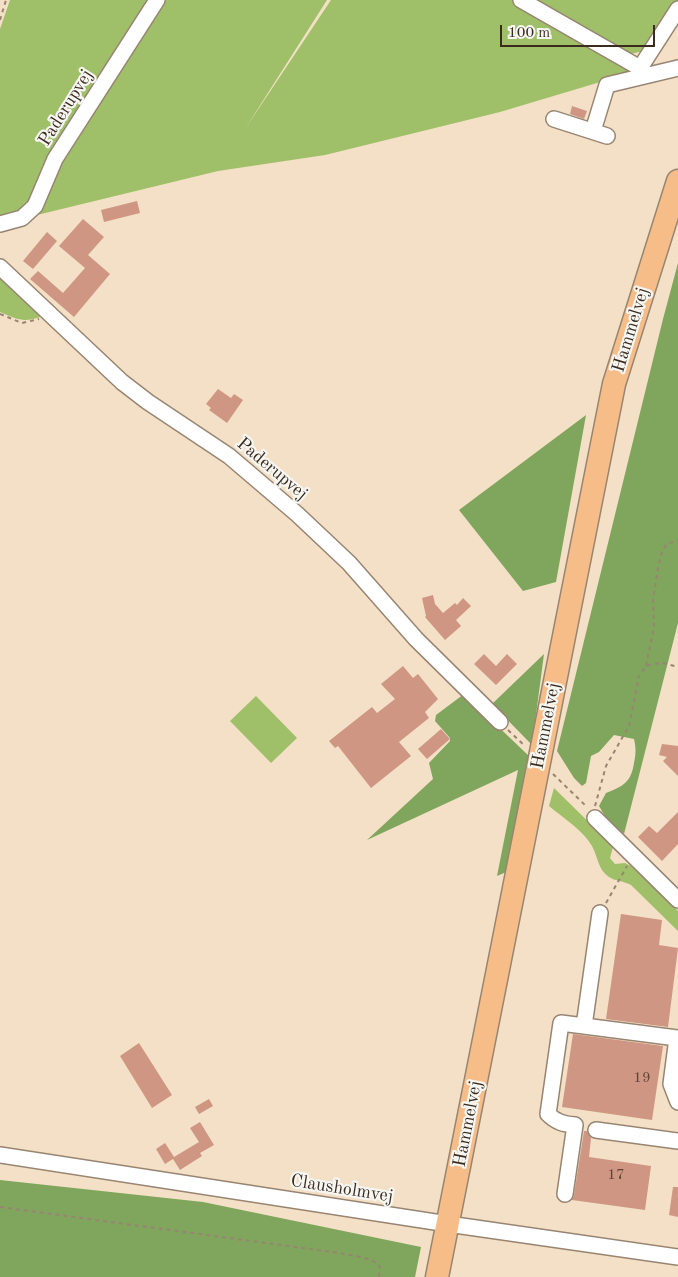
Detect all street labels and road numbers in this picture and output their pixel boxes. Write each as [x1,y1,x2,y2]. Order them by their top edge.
street label: Paderupvej [34,66,98,150]
street label: Hammelvej [608,285,654,375]
street label: Paderupvej [232,433,312,505]
street label: Hammelvej [527,681,565,771]
street label: Hammelvej [449,1079,487,1169]
street label: Clausholmvej [289,1170,395,1208]

